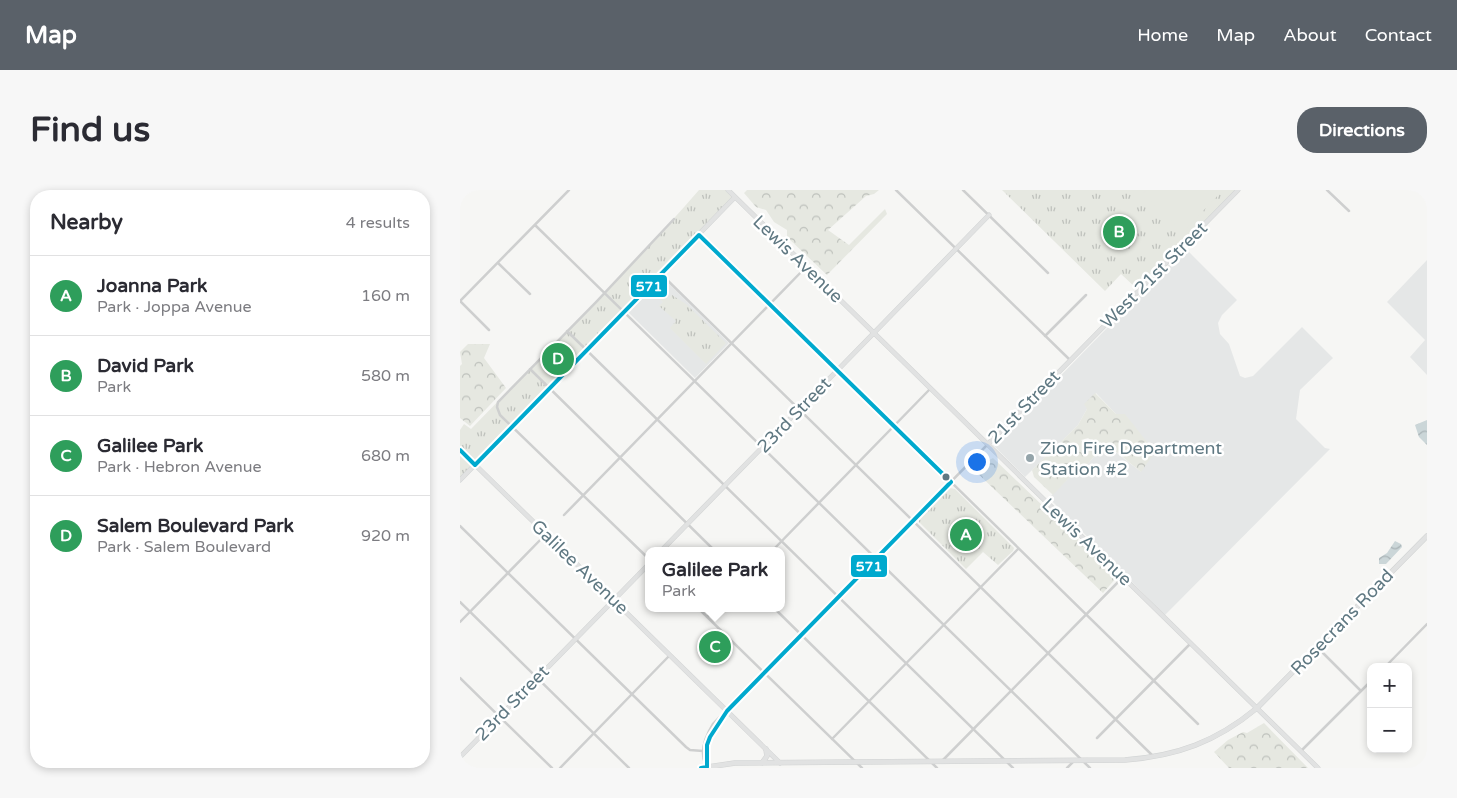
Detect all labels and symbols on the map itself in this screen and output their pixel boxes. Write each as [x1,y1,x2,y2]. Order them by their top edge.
street label: Lewis Avenue [748,210,848,308]
pin: B [1103,213,1135,251]
street label: West 21st Street [1096,217,1212,333]
line badge: 571 [630,274,668,298]
text: 571 [636,278,662,295]
pin: D [542,340,574,378]
street label: 21st Street [983,365,1065,449]
street label: 23rd Street [752,372,836,457]
place label: Zion Fire Department Station #2 [1040,437,1222,480]
your location [964,449,990,475]
marker: Zion Fire Department Station #2 [1024,452,1036,464]
unlabelled marker [941,472,951,482]
street label: Lewis Avenue [1037,493,1137,591]
street label: Galilee Avenue [527,515,633,619]
pin: A [950,516,982,554]
line badge: 571 [850,554,888,578]
text: 571 [856,558,882,575]
street label: Rosecrans Road [1286,564,1398,680]
pin: C [699,628,731,666]
street label: 23rd Street [470,660,554,745]

